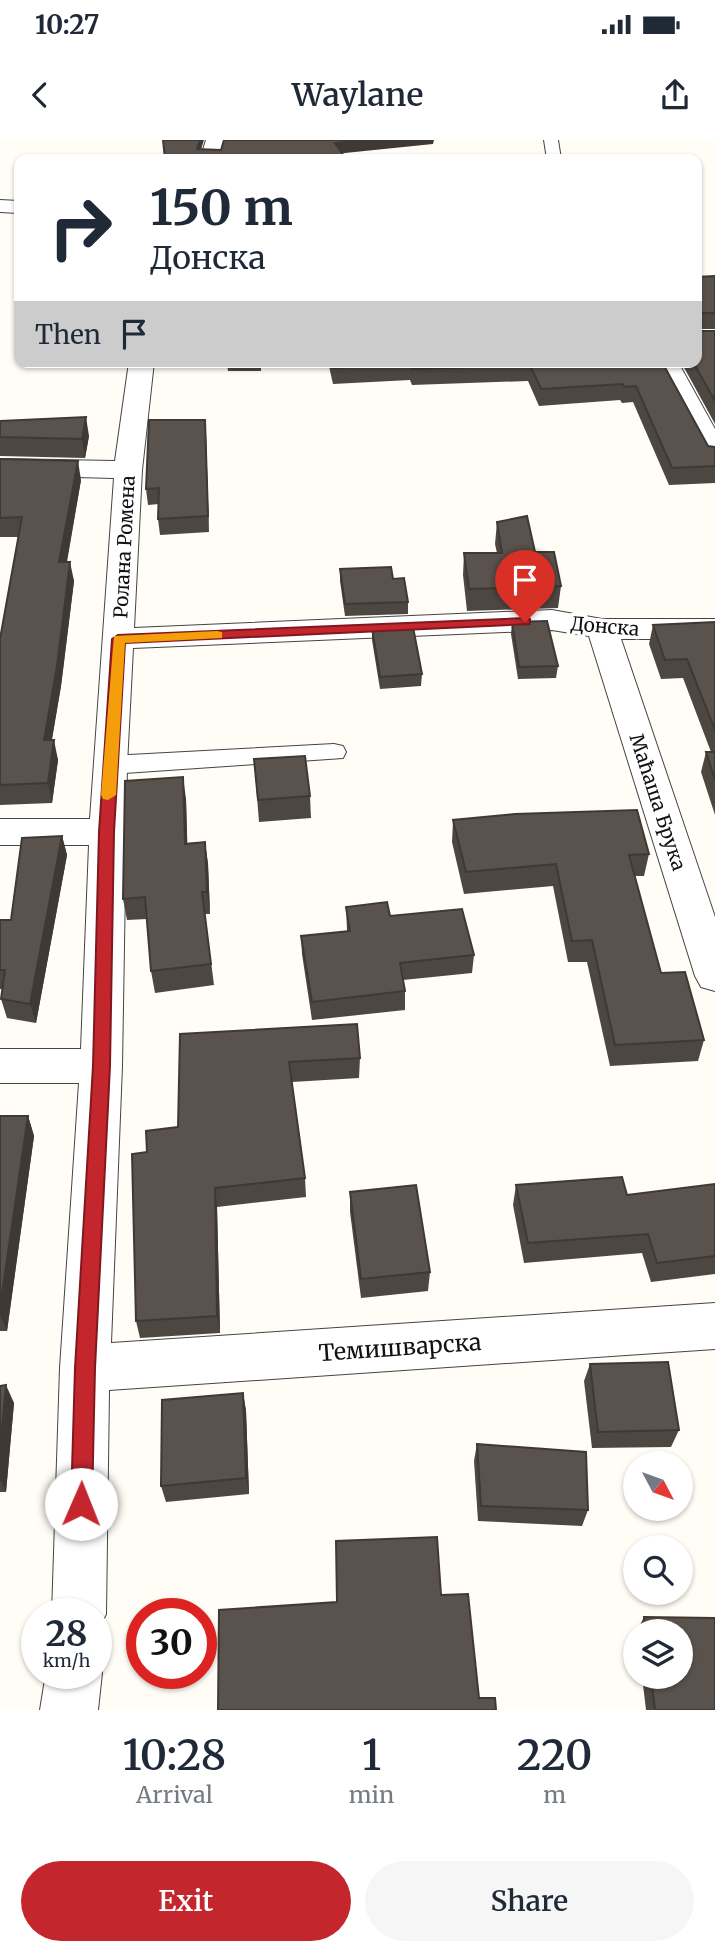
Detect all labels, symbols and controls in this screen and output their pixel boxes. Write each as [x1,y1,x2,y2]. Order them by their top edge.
text: 10:27 [35,8,99,41]
text: Waylane [292,75,423,115]
icon: back [21,76,59,114]
icon: share [656,76,694,114]
text: 150 m [150,177,293,238]
icon: right [35,182,126,273]
text: Донска [150,238,266,278]
icon: arrive [115,315,153,353]
text: Then [35,318,101,351]
street label: Ролана Ромена [108,475,140,619]
pin [495,550,555,622]
icon: arrive [506,561,544,599]
street label: Донска [570,611,640,641]
street label: Маћаша Брука [625,731,691,873]
street label: Темишварска [318,1327,482,1367]
north arrow [623,1451,693,1521]
map controls [623,1451,693,1689]
position arrow [44,1467,118,1541]
button: search [623,1535,693,1605]
speed limit sign: 30 [126,1598,217,1689]
text: 28 [45,1612,88,1656]
button: layers [623,1619,693,1689]
text: km/h [43,1649,90,1672]
text: 10:28 [123,1729,226,1781]
text: 1 [362,1729,381,1781]
text: 220 [517,1729,592,1781]
text: Arrival [136,1780,213,1809]
text: min [349,1780,394,1809]
text: m [543,1780,566,1809]
button: Exit [21,1861,351,1941]
button: Share [365,1861,694,1941]

